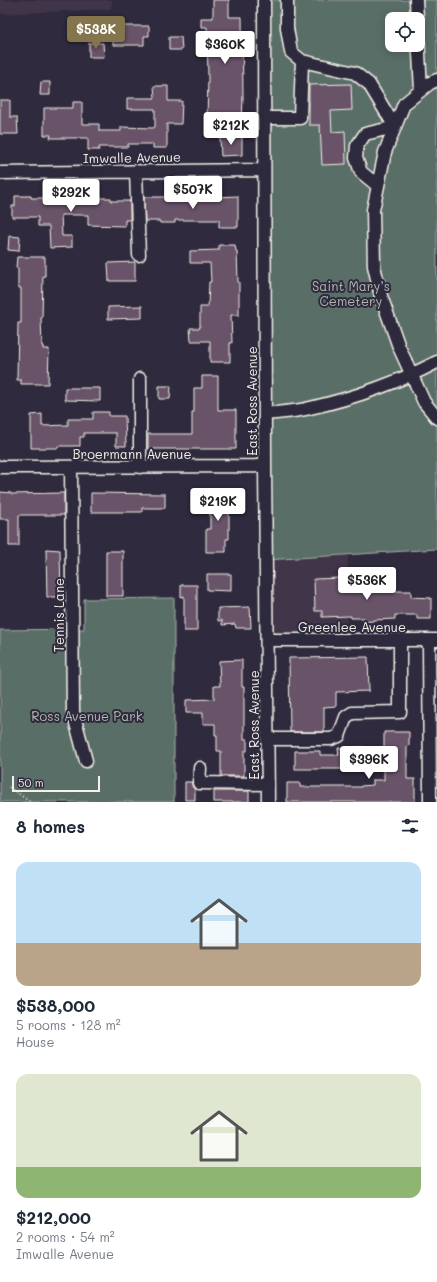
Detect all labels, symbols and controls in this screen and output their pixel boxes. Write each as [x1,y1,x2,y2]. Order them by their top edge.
map controls [385,12,425,52]
button: locate [385,12,425,52]
pin: $538K [68,16,124,50]
text: $538K [76,20,116,37]
pin: $360K [197,31,253,65]
text: $360K [205,35,245,52]
pin: $212K [203,112,259,146]
text: $212K [213,116,249,133]
street label: Imwalle Avenue [83,148,181,166]
pin: $507K [165,176,221,210]
pin: $292K [43,179,99,213]
text: $507K [173,180,213,197]
text: $292K [52,183,90,200]
park label: Saint Mary’s Cemetery [312,277,390,309]
street label: East Ross Avenue [243,346,260,456]
street label: Broermann Avenue [73,445,191,462]
pin: $219K [190,488,246,522]
text: $219K [199,492,237,509]
pin: $536K [339,567,395,601]
text: $536K [347,571,387,588]
street label: Tennis Lane [50,578,67,652]
street label: Greenlee Avenue [298,618,406,635]
street label: East Ross Avenue [245,670,262,780]
park label: Ross Avenue Park [31,707,143,724]
pin: $396K [341,746,397,780]
text: $396K [349,750,389,767]
scale bar [12,774,100,793]
text: 50 m [18,775,44,790]
text: 8 homes [16,815,85,837]
icon: filters [399,815,421,837]
icon: home [183,888,255,960]
text: $538,000 [16,994,95,1016]
text: 5 rooms · 128 m² [16,1016,121,1033]
text: House [16,1033,54,1050]
icon: home [183,1100,255,1172]
text: $212,000 [16,1206,91,1228]
text: 2 rooms · 54 m² [16,1228,115,1245]
text: Imwalle Avenue [16,1245,114,1262]

